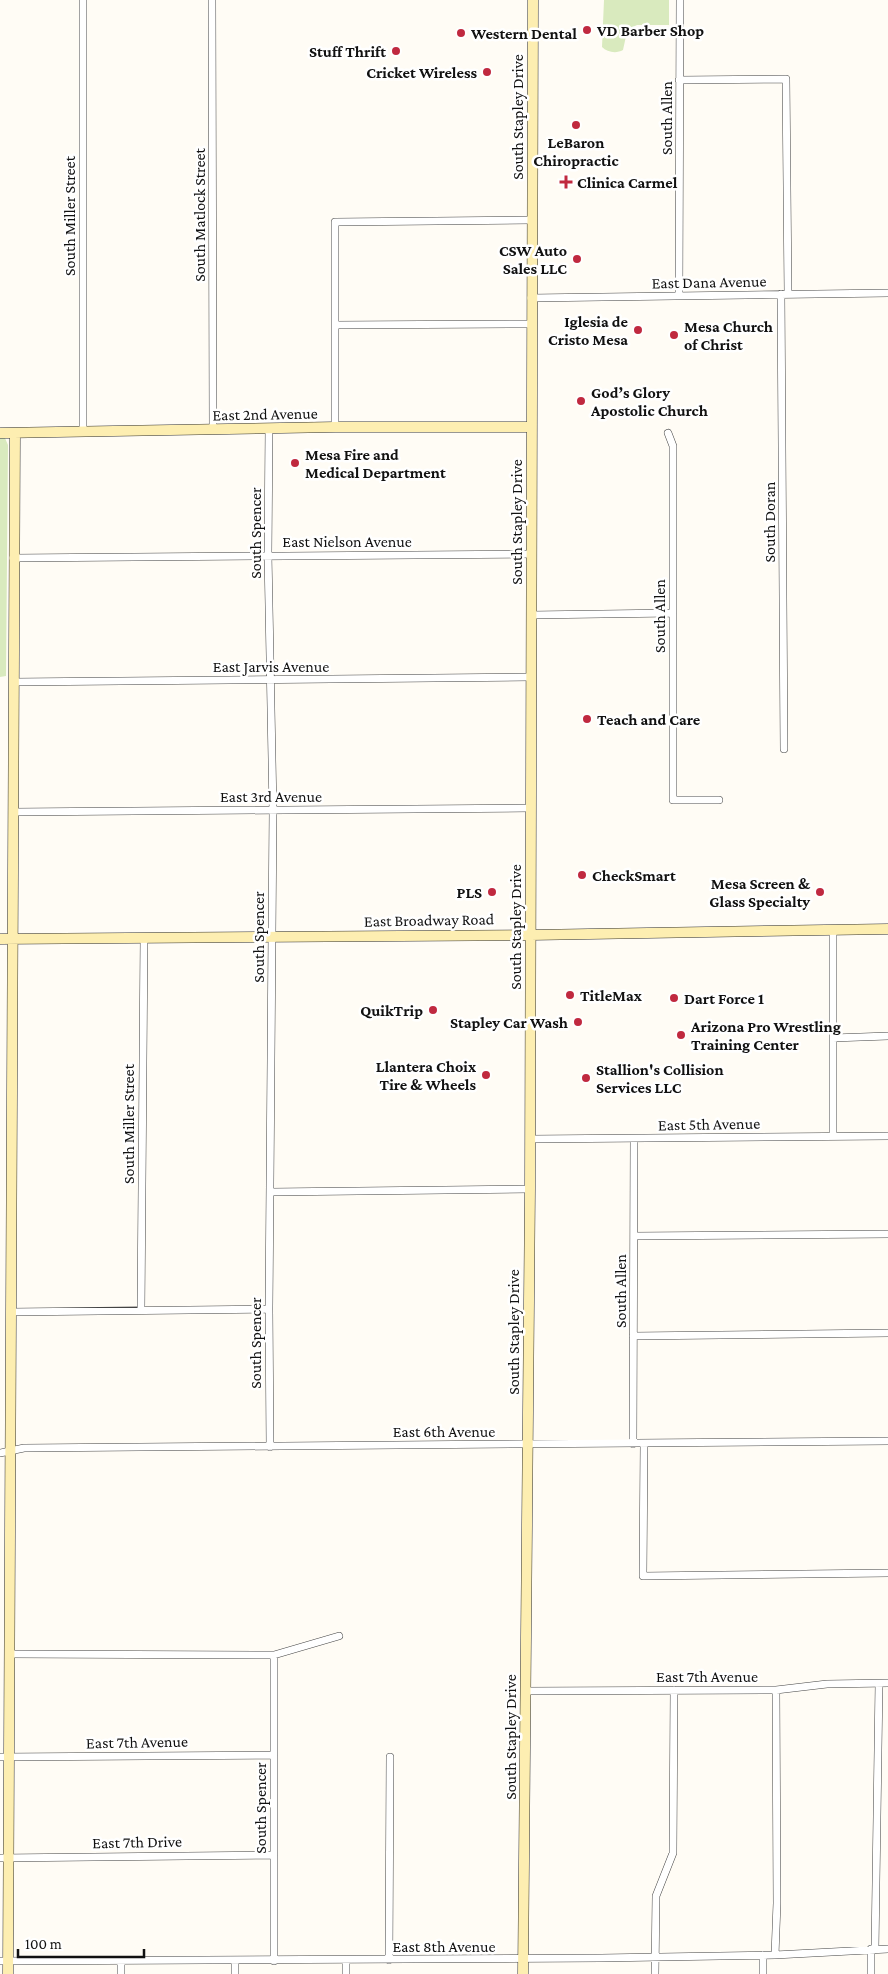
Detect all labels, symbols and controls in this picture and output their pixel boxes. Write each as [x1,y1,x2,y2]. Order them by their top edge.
place label: VD Barber Shop [596,22,704,39]
marker: VD Barber Shop [581,24,593,36]
place label: Western Dental [470,25,577,42]
marker: Western Dental [455,27,467,39]
place label: Stuff Thrift [309,43,386,60]
marker: Stuff Thrift [390,45,402,57]
street label: South Stapley Drive [509,54,527,180]
place label: Cricket Wireless [366,64,477,81]
marker: Cricket Wireless [481,66,493,78]
street label: South Allen [658,81,675,155]
marker: LeBaron Chiropractic [570,119,582,131]
place label: LeBaron Chiropractic [533,134,619,169]
street label: South Matlock Street [191,147,208,282]
street label: South Miller Street [61,155,78,276]
place label: Clinica Carmel [577,174,678,191]
marker: Clinica Carmel [559,175,573,189]
place label: CSW Auto Sales LLC [499,242,567,277]
marker: CSW Auto Sales LLC [571,253,583,265]
street label: East Dana Avenue [651,272,767,292]
place label: Iglesia de Cristo Mesa [548,313,629,348]
place label: Mesa Church of Christ [684,318,773,353]
marker: Iglesia de Cristo Mesa [632,324,644,336]
marker: Mesa Church of Christ [668,329,680,341]
place label: God’s Glory Apostolic Church [590,384,708,419]
marker: God’s Glory Apostolic Church [575,395,587,407]
street label: East 2nd Avenue [212,405,318,423]
place label: Mesa Fire and Medical Department [305,446,446,481]
marker: Mesa Fire and Medical Department [289,457,301,469]
street label: South Stapley Drive [508,459,526,585]
street label: South Doran [761,481,778,562]
street label: South Spencer [247,487,265,579]
street label: East Nielson Avenue [282,533,412,550]
street label: South Allen [651,579,668,653]
street label: East Jarvis Avenue [213,658,329,676]
place label: Teach and Care [597,711,701,728]
marker: Teach and Care [581,713,593,725]
street label: East 3rd Avenue [220,788,322,805]
street label: South Stapley Drive [507,864,525,990]
place label: CheckSmart [592,867,676,884]
marker: CheckSmart [576,869,588,881]
place label: Mesa Screen & Glass Specialty [709,875,811,910]
place label: PLS [457,884,482,901]
marker: PLS [486,886,498,898]
marker: Mesa Screen & Glass Specialty [814,886,826,898]
street label: South Spencer [250,891,268,983]
street label: East Broadway Road [364,910,495,931]
place label: TitleMax [580,987,643,1004]
marker: TitleMax [564,989,576,1001]
place label: Dart Force 1 [684,990,764,1007]
marker: Dart Force 1 [668,992,680,1004]
place label: QuikTrip [360,1002,423,1019]
marker: QuikTrip [427,1004,439,1016]
place label: Stapley Car Wash [450,1014,568,1031]
marker: Stapley Car Wash [572,1016,584,1028]
place label: Arizona Pro Wrestling Training Center [690,1018,841,1053]
marker: Arizona Pro Wrestling Training Center [675,1029,687,1041]
place label: Llantera Choix Tire & Wheels [376,1058,477,1093]
place label: Stallion's Collision Services LLC [596,1061,724,1096]
street label: South Miller Street [120,1063,137,1184]
marker: Llantera Choix Tire & Wheels [480,1069,492,1081]
marker: Stallion's Collision Services LLC [580,1072,592,1084]
street label: East 5th Avenue [658,1115,760,1133]
street label: South Allen [612,1254,629,1328]
street label: South Stapley Drive [505,1269,523,1395]
street label: South Spencer [247,1297,265,1389]
street label: East 6th Avenue [393,1423,495,1440]
street label: East 7th Avenue [656,1668,758,1685]
street label: South Stapley Drive [502,1674,520,1800]
street label: East 7th Avenue [86,1733,188,1751]
street label: South Spencer [252,1762,270,1854]
street label: East 7th Drive [92,1833,182,1851]
scale bar [18,1926,144,1958]
text: 100 m [25,1936,62,1952]
street label: East 8th Avenue [392,1938,496,1955]

